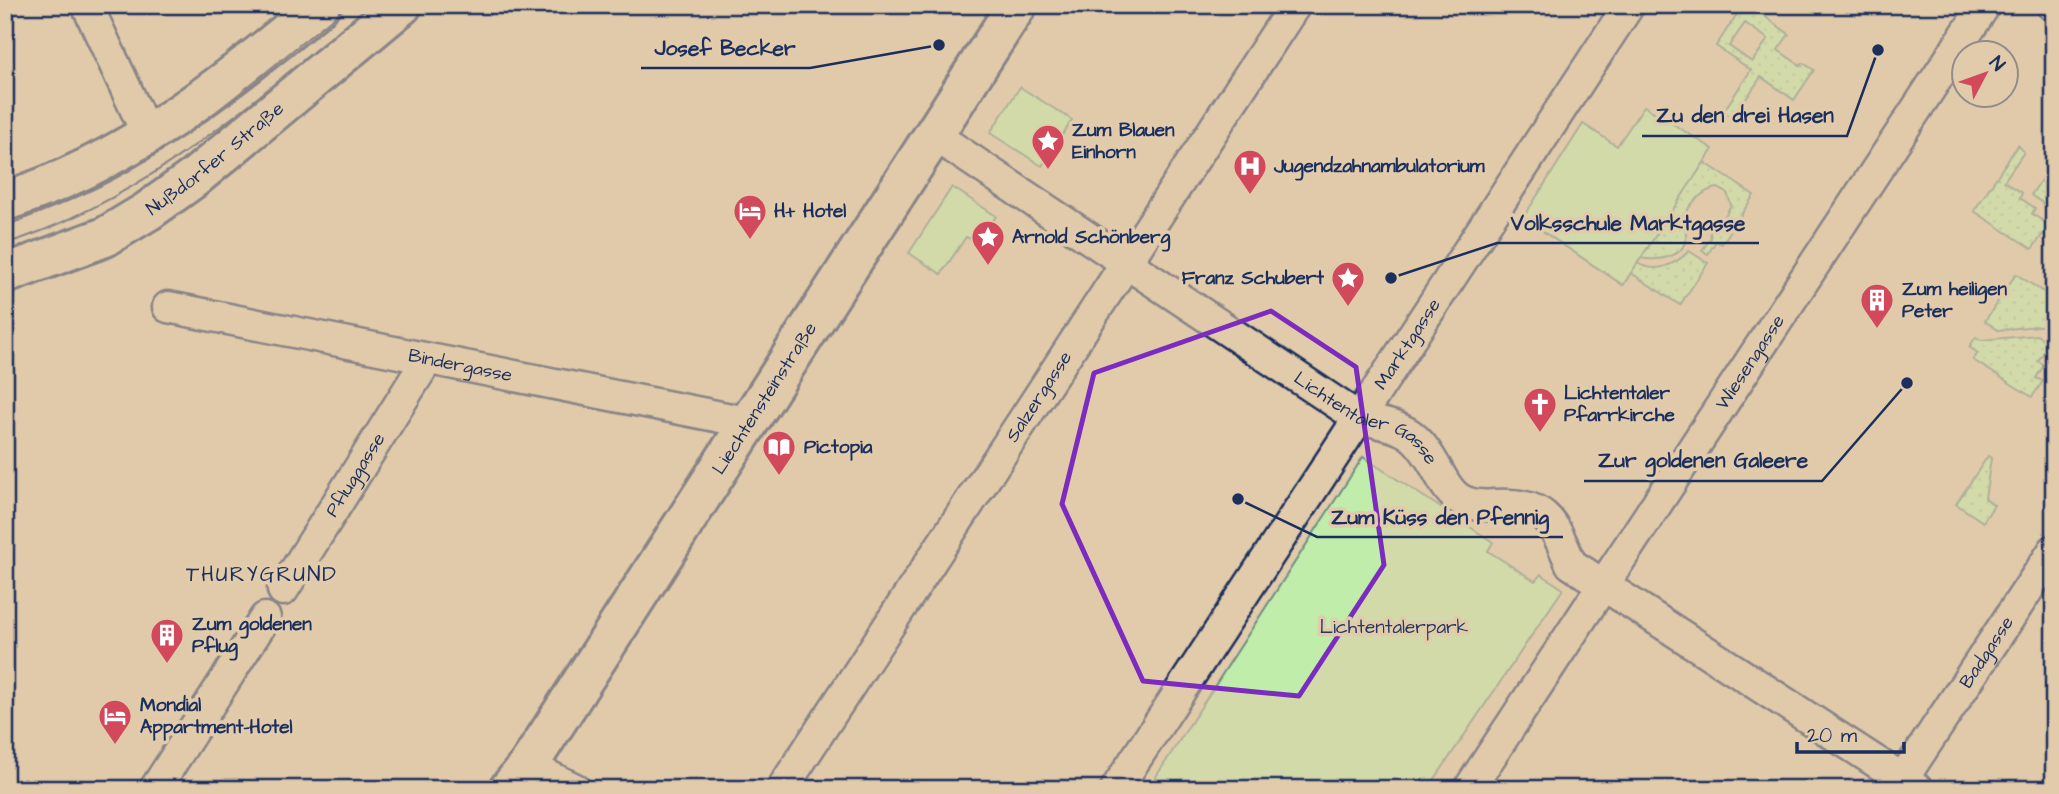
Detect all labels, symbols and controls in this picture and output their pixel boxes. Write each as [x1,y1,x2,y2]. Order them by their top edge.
callout: Josef Becker [641,26,810,68]
text: Josef Becker [653,34,796,63]
north arrow [1951,38,2021,108]
text: N [1983,50,2011,77]
callout: Zu den drei Hasen [1642,94,1847,136]
street label: Nußdorfer Straße [140,95,290,222]
text: Zu den drei Hasen [1656,101,1834,130]
place label: Zum Blauen Einhorn [1072,117,1175,166]
place icon: Zum Blauen Einhorn [1029,122,1067,171]
hospital icon: Jugendzahnambulatorium [1231,147,1269,196]
place label: Jugendzahnambulatorium [1273,153,1486,181]
hotel icon: H+ Hotel [731,192,769,241]
place label: H+ Hotel [774,198,846,225]
callout: Volksschule Marktgasse [1497,201,1759,243]
text: Volksschule Marktgasse [1510,209,1746,240]
place icon: Arnold Schönberg [969,218,1007,267]
place label: Arnold Schönberg [1012,224,1170,252]
place icon: Franz Schubert [1329,259,1367,308]
place label: Franz Schubert [1182,265,1324,292]
place label: Zum heiligen Peter [1902,276,2007,325]
building icon: Zum heiligen Peter [1858,281,1896,330]
street label: Marktgasse [1367,293,1447,395]
street label: Wiesengasse [1709,309,1791,415]
street label: Liechtensteinstraße [705,317,823,480]
street label: Bindergasse [406,342,515,389]
street label: Salzergasse [999,346,1079,447]
street label: Lichtentaler Gasse [1289,365,1444,470]
place label: Lichtentaler Pfarrkirche [1564,380,1675,429]
church icon: Lichtentaler Pfarrkirche [1521,385,1559,434]
street label: Pfluggasse [319,427,392,522]
library icon: Pictopia [760,428,798,477]
place label: Pictopia [804,434,873,461]
callout: Zur goldenen Galeere [1584,439,1822,481]
text: Zur goldenen Galeere [1598,446,1809,477]
callout: Zum Küss den Pfennig [1317,495,1563,537]
text: Zum Küss den Pfennig [1331,503,1549,534]
district label: THURYGRUND [186,560,338,589]
place label: Zum goldenen Pflug [192,611,312,661]
street label: Badgasse [1953,611,2020,694]
park label: Lichtentalerpark [1320,614,1469,641]
building icon: Zum goldenen Pflug [148,616,186,665]
place label: Mondial Appartment-Hotel [140,692,292,741]
hotel icon: Mondial Appartment-Hotel [96,697,134,746]
scale bar [1797,710,1903,754]
text: 20 m [1807,721,1858,750]

